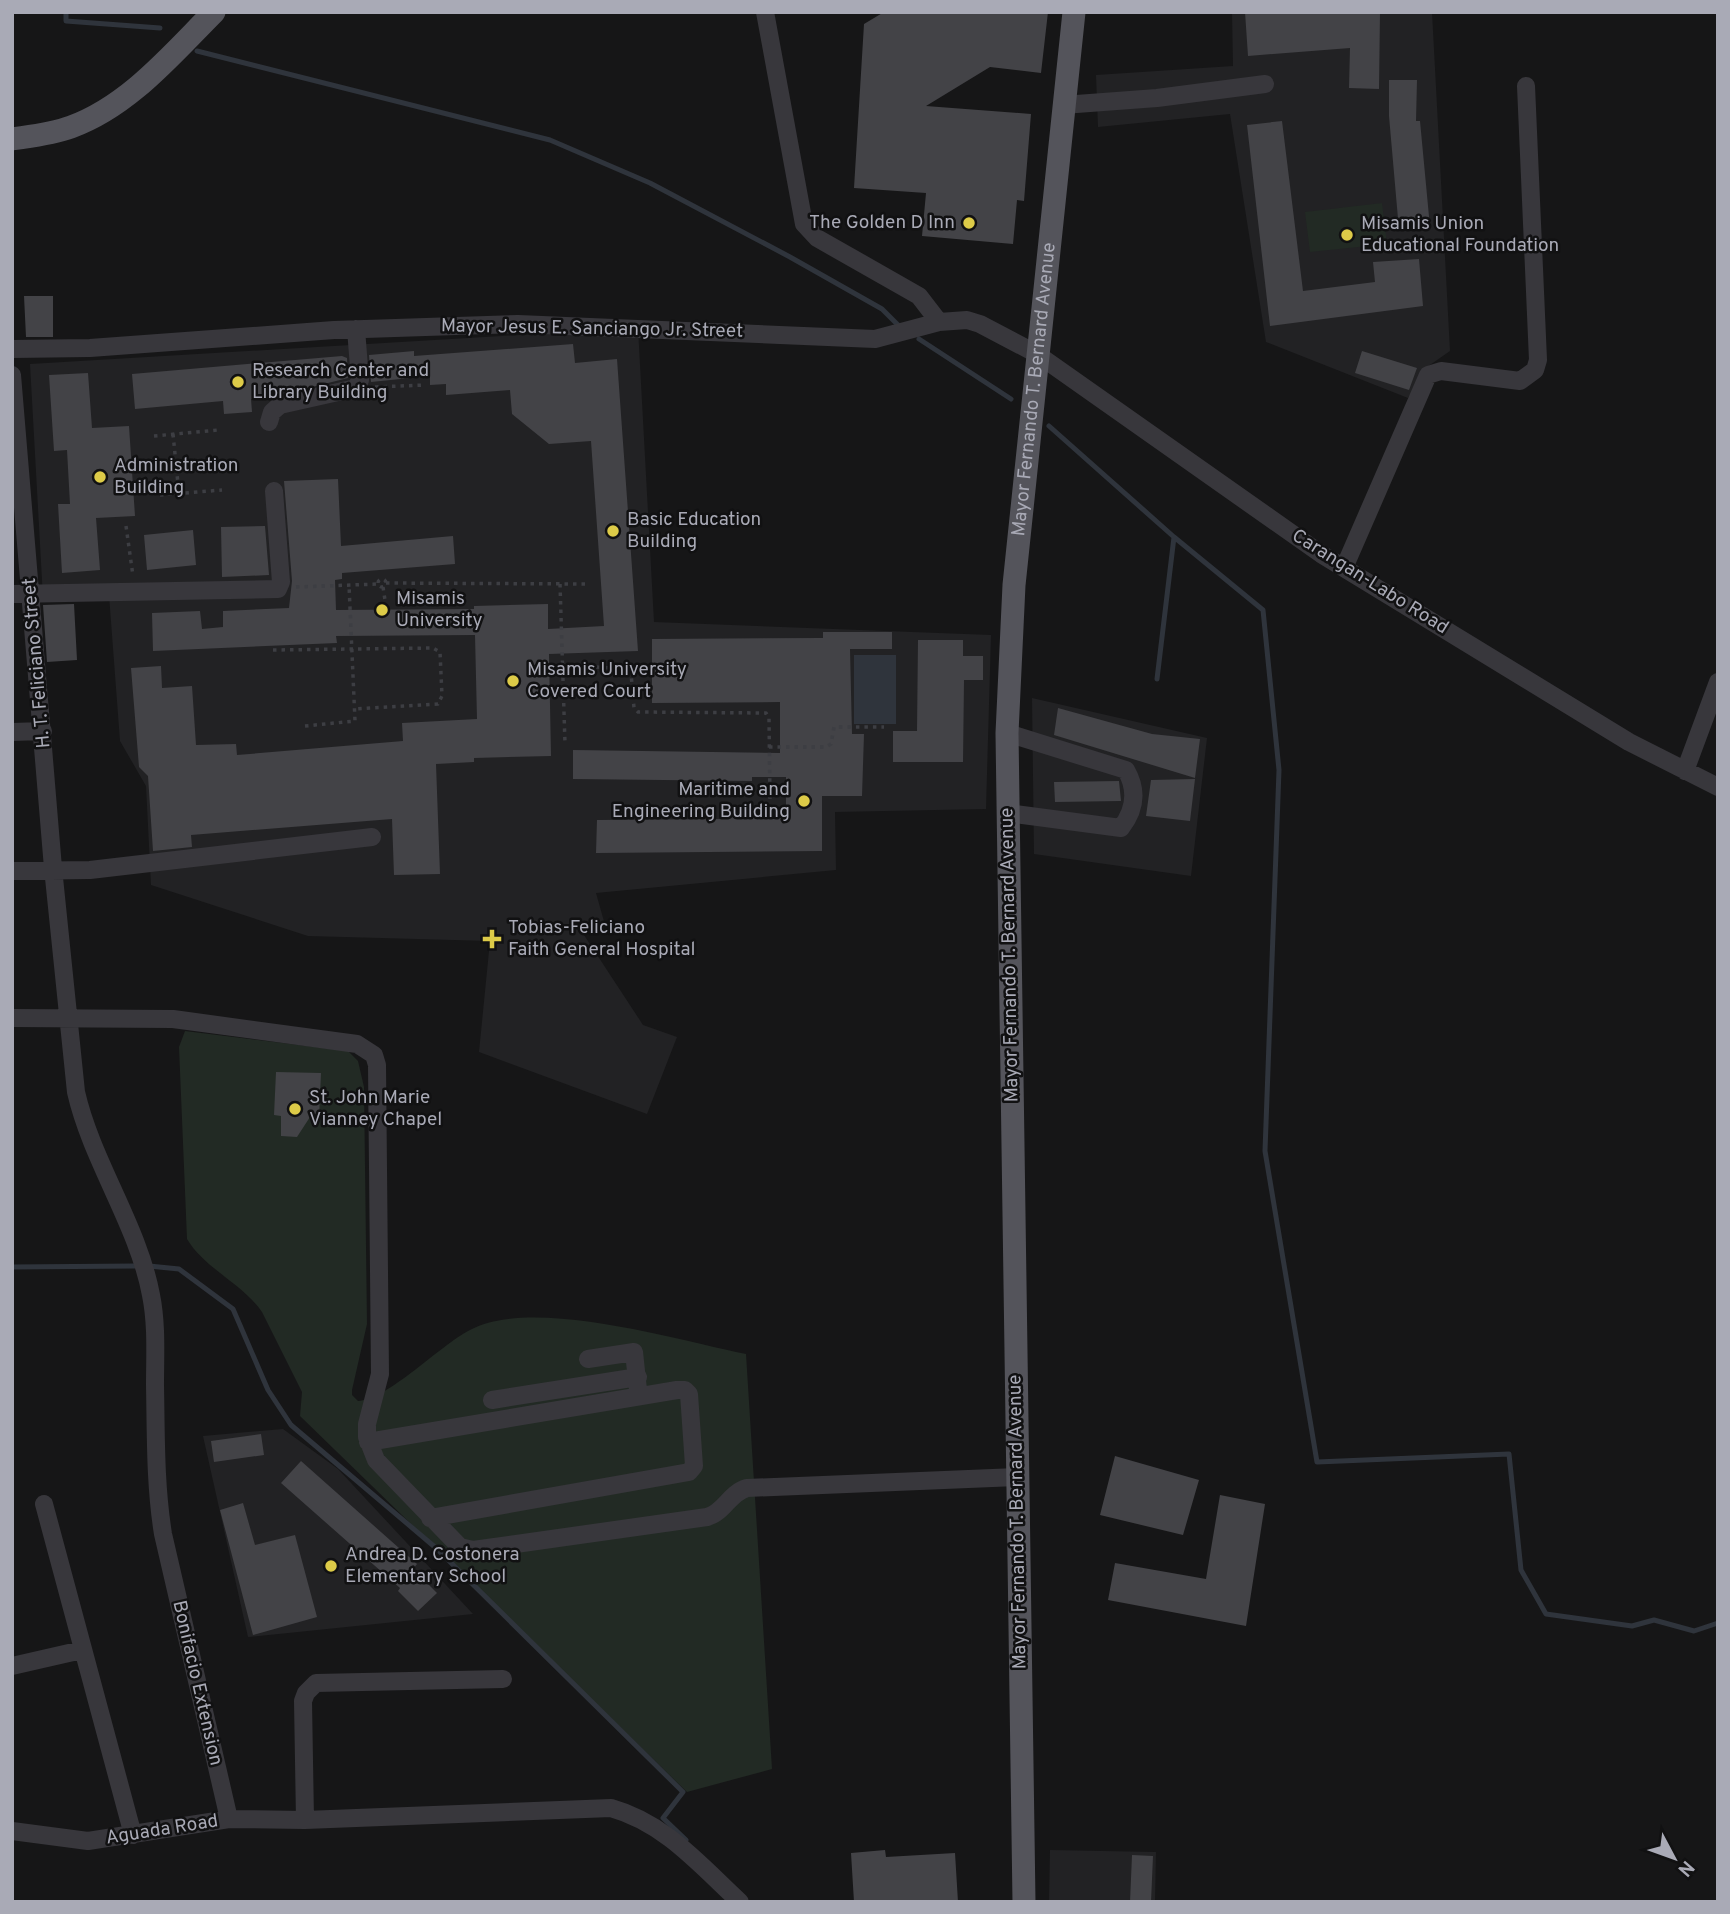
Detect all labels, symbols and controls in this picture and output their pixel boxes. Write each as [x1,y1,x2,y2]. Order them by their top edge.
place label: The Golden D Inn [809,211,955,235]
place label: Misamis Union Educational Foundation [1361,212,1559,258]
marker: The Golden D Inn [961,215,977,231]
marker: Misamis Union Educational Foundation [1339,227,1355,243]
street label: Mayor Fernando T. Bernard Avenue [1007,241,1062,537]
street label: Mayor Jesus E. Sanciango Jr. Street [441,314,743,344]
place label: Research Center and Library Building [252,359,429,405]
marker: Research Center and Library Building [230,374,246,390]
place label: Administration Building [114,454,239,500]
marker: Administration Building [92,469,108,485]
place label: Basic Education Building [627,508,761,554]
marker: Basic Education Building [605,523,621,539]
street label: Carangan-Labo Road [1287,524,1453,640]
street label: H. T. Feliciano Street [18,577,56,749]
place label: Misamis University [396,587,483,633]
marker: Misamis University [374,602,390,618]
place label: Misamis University Covered Court [527,658,687,704]
marker: Misamis University Covered Court [505,673,521,689]
place label: Maritime and Engineering Building [612,778,790,824]
marker: Maritime and Engineering Building [796,793,812,809]
street label: Mayor Fernando T. Bernard Avenue [995,807,1025,1103]
place label: Tobias-Feliciano Faith General Hospital [508,916,695,962]
marker: Tobias-Feliciano Faith General Hospital [482,929,502,949]
place label: St. John Marie Vianney Chapel [309,1086,442,1132]
marker: St. John Marie Vianney Chapel [287,1101,303,1117]
street label: Mayor Fernando T. Bernard Avenue [1003,1374,1033,1670]
place label: Andrea D. Costonera Elementary School [345,1543,519,1589]
marker: Andrea D. Costonera Elementary School [323,1558,339,1574]
street label: Bonifacio Extension [166,1598,228,1768]
street label: Aguada Road [104,1809,220,1851]
north arrow [1639,1823,1709,1893]
text: N [1672,1855,1699,1881]

